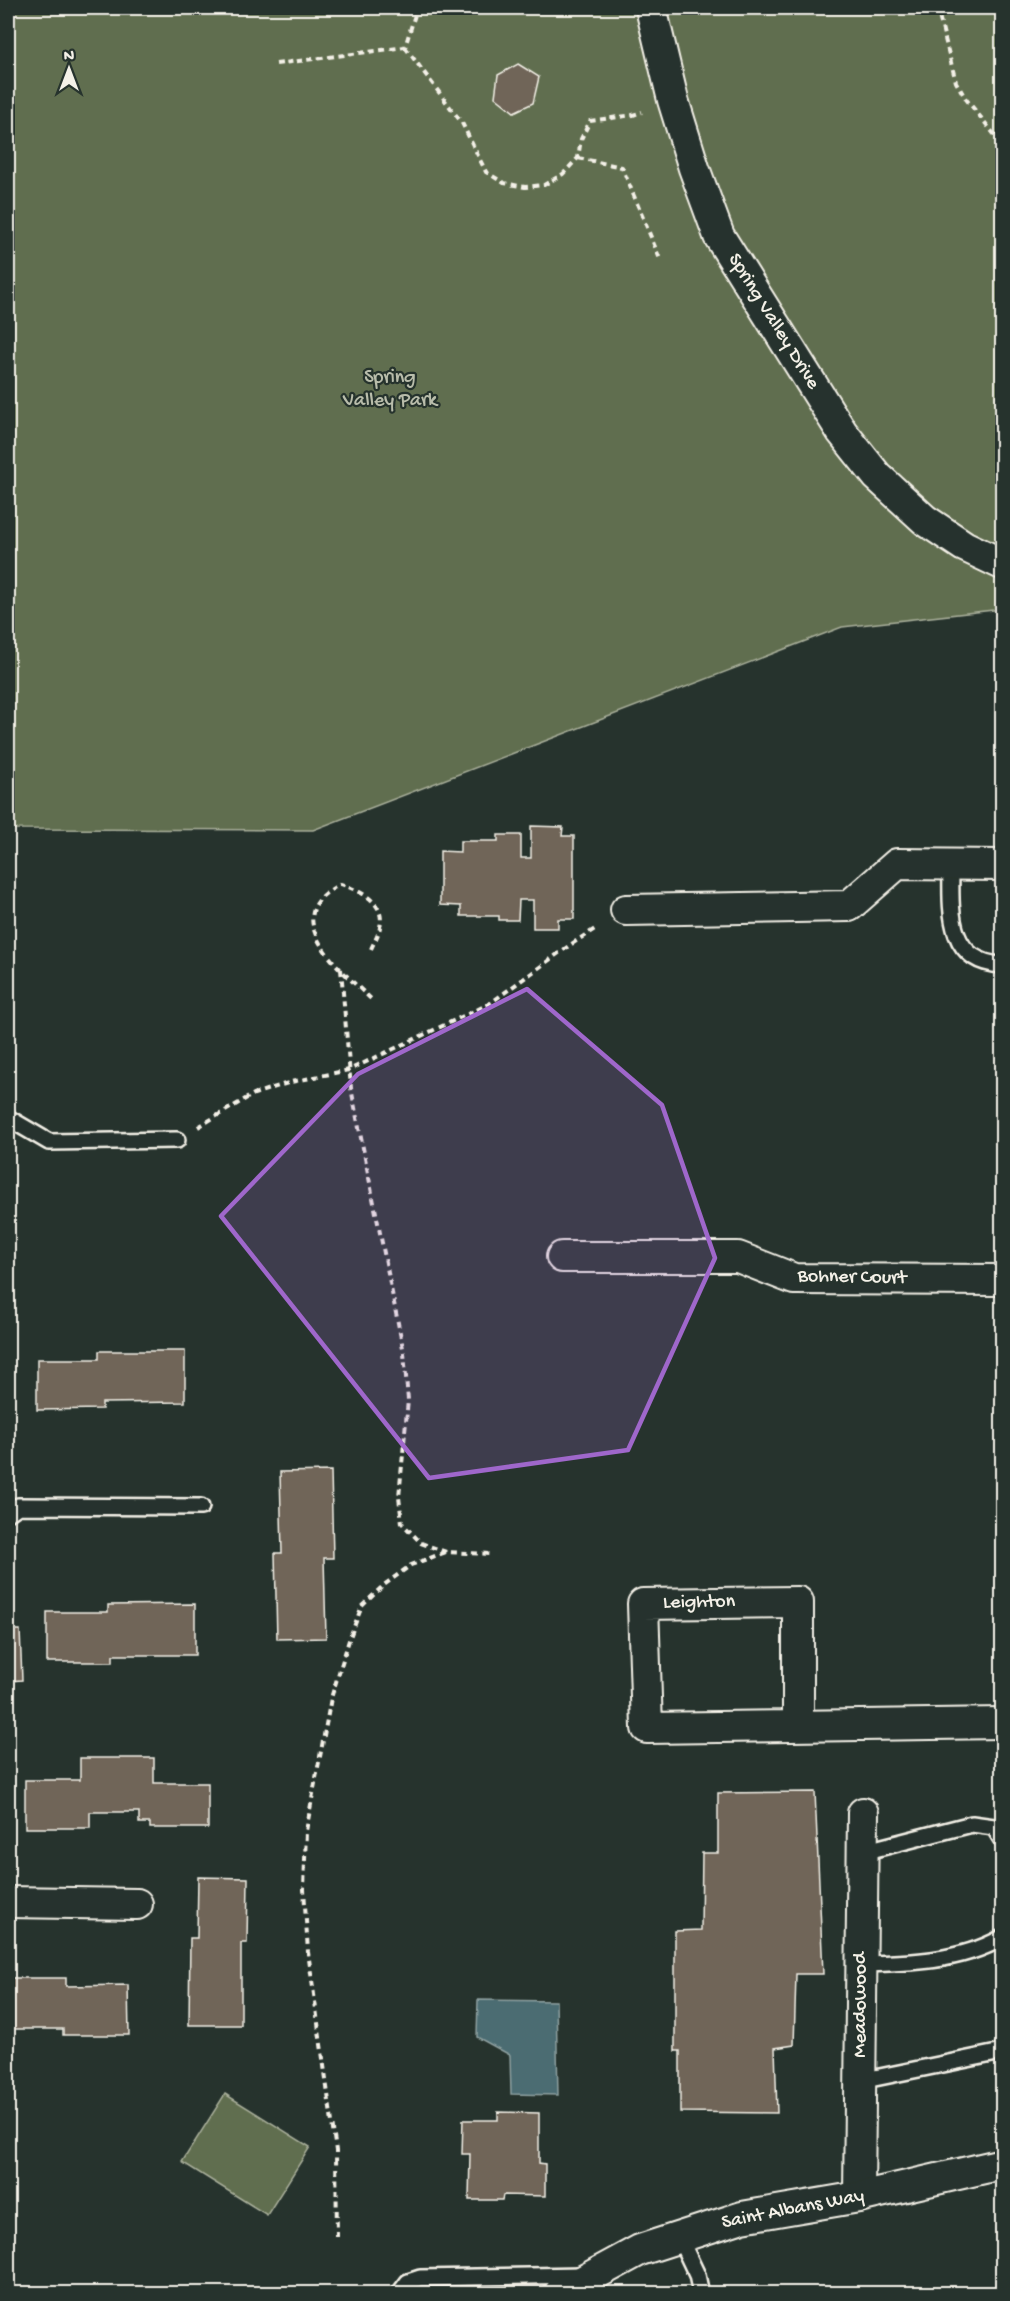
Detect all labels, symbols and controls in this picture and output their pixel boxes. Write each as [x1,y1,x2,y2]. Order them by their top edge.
north arrow [39,39,99,99]
text: N [64,48,75,67]
street label: Spring Valley Drive [722,250,824,395]
park label: Spring Valley Park [342,367,439,413]
street label: Bohner Court [796,1266,908,1290]
street label: Leighton [663,1591,736,1615]
street label: Meadowood [850,1950,873,2058]
street label: Saint Albans Way [720,2185,866,2235]

